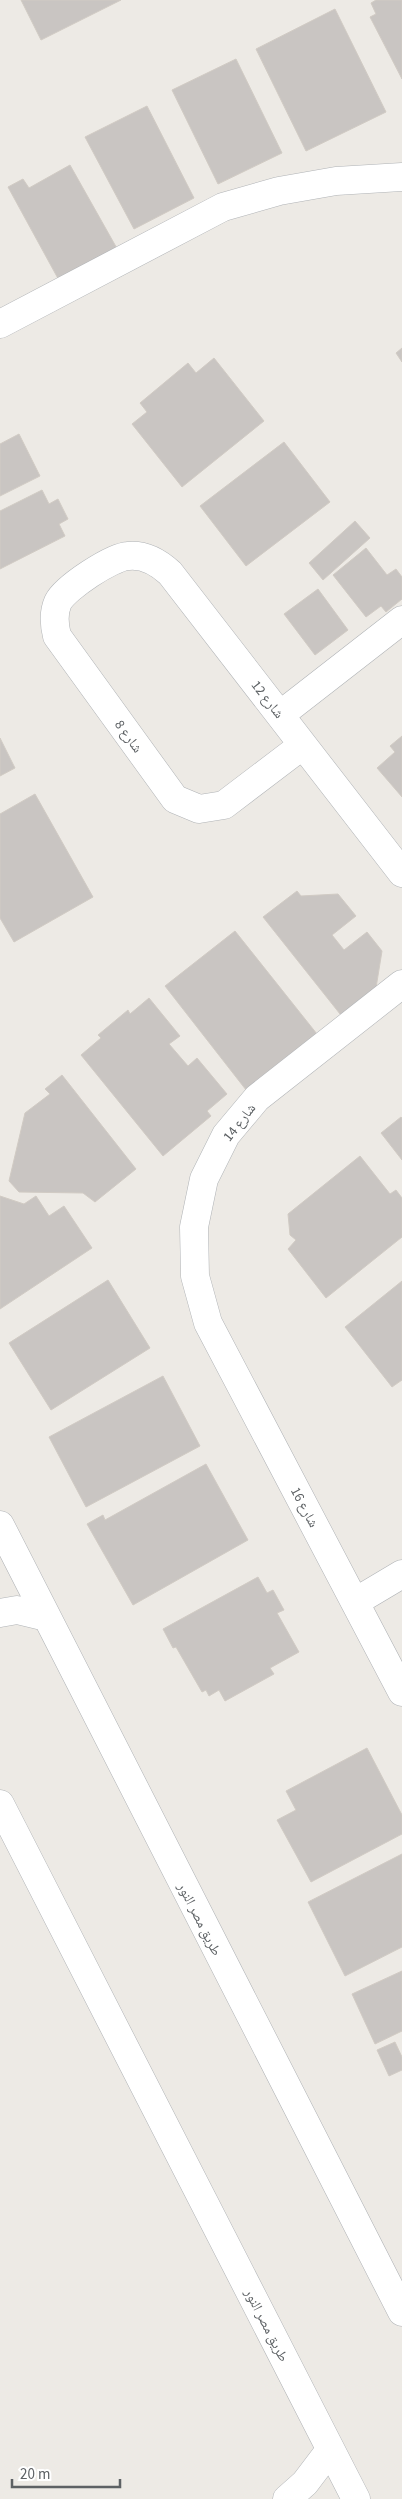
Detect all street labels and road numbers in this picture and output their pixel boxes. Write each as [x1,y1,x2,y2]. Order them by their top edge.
street label: شارع 12 [246,676,288,723]
street label: شارع 8 [109,716,147,757]
street label: شارع 14 [219,1099,261,1146]
street label: شارع 16 [285,1484,323,1531]
street label: طريق مصر النور [172,1879,226,1959]
street label: طريق مصر النور [239,2285,293,2365]

